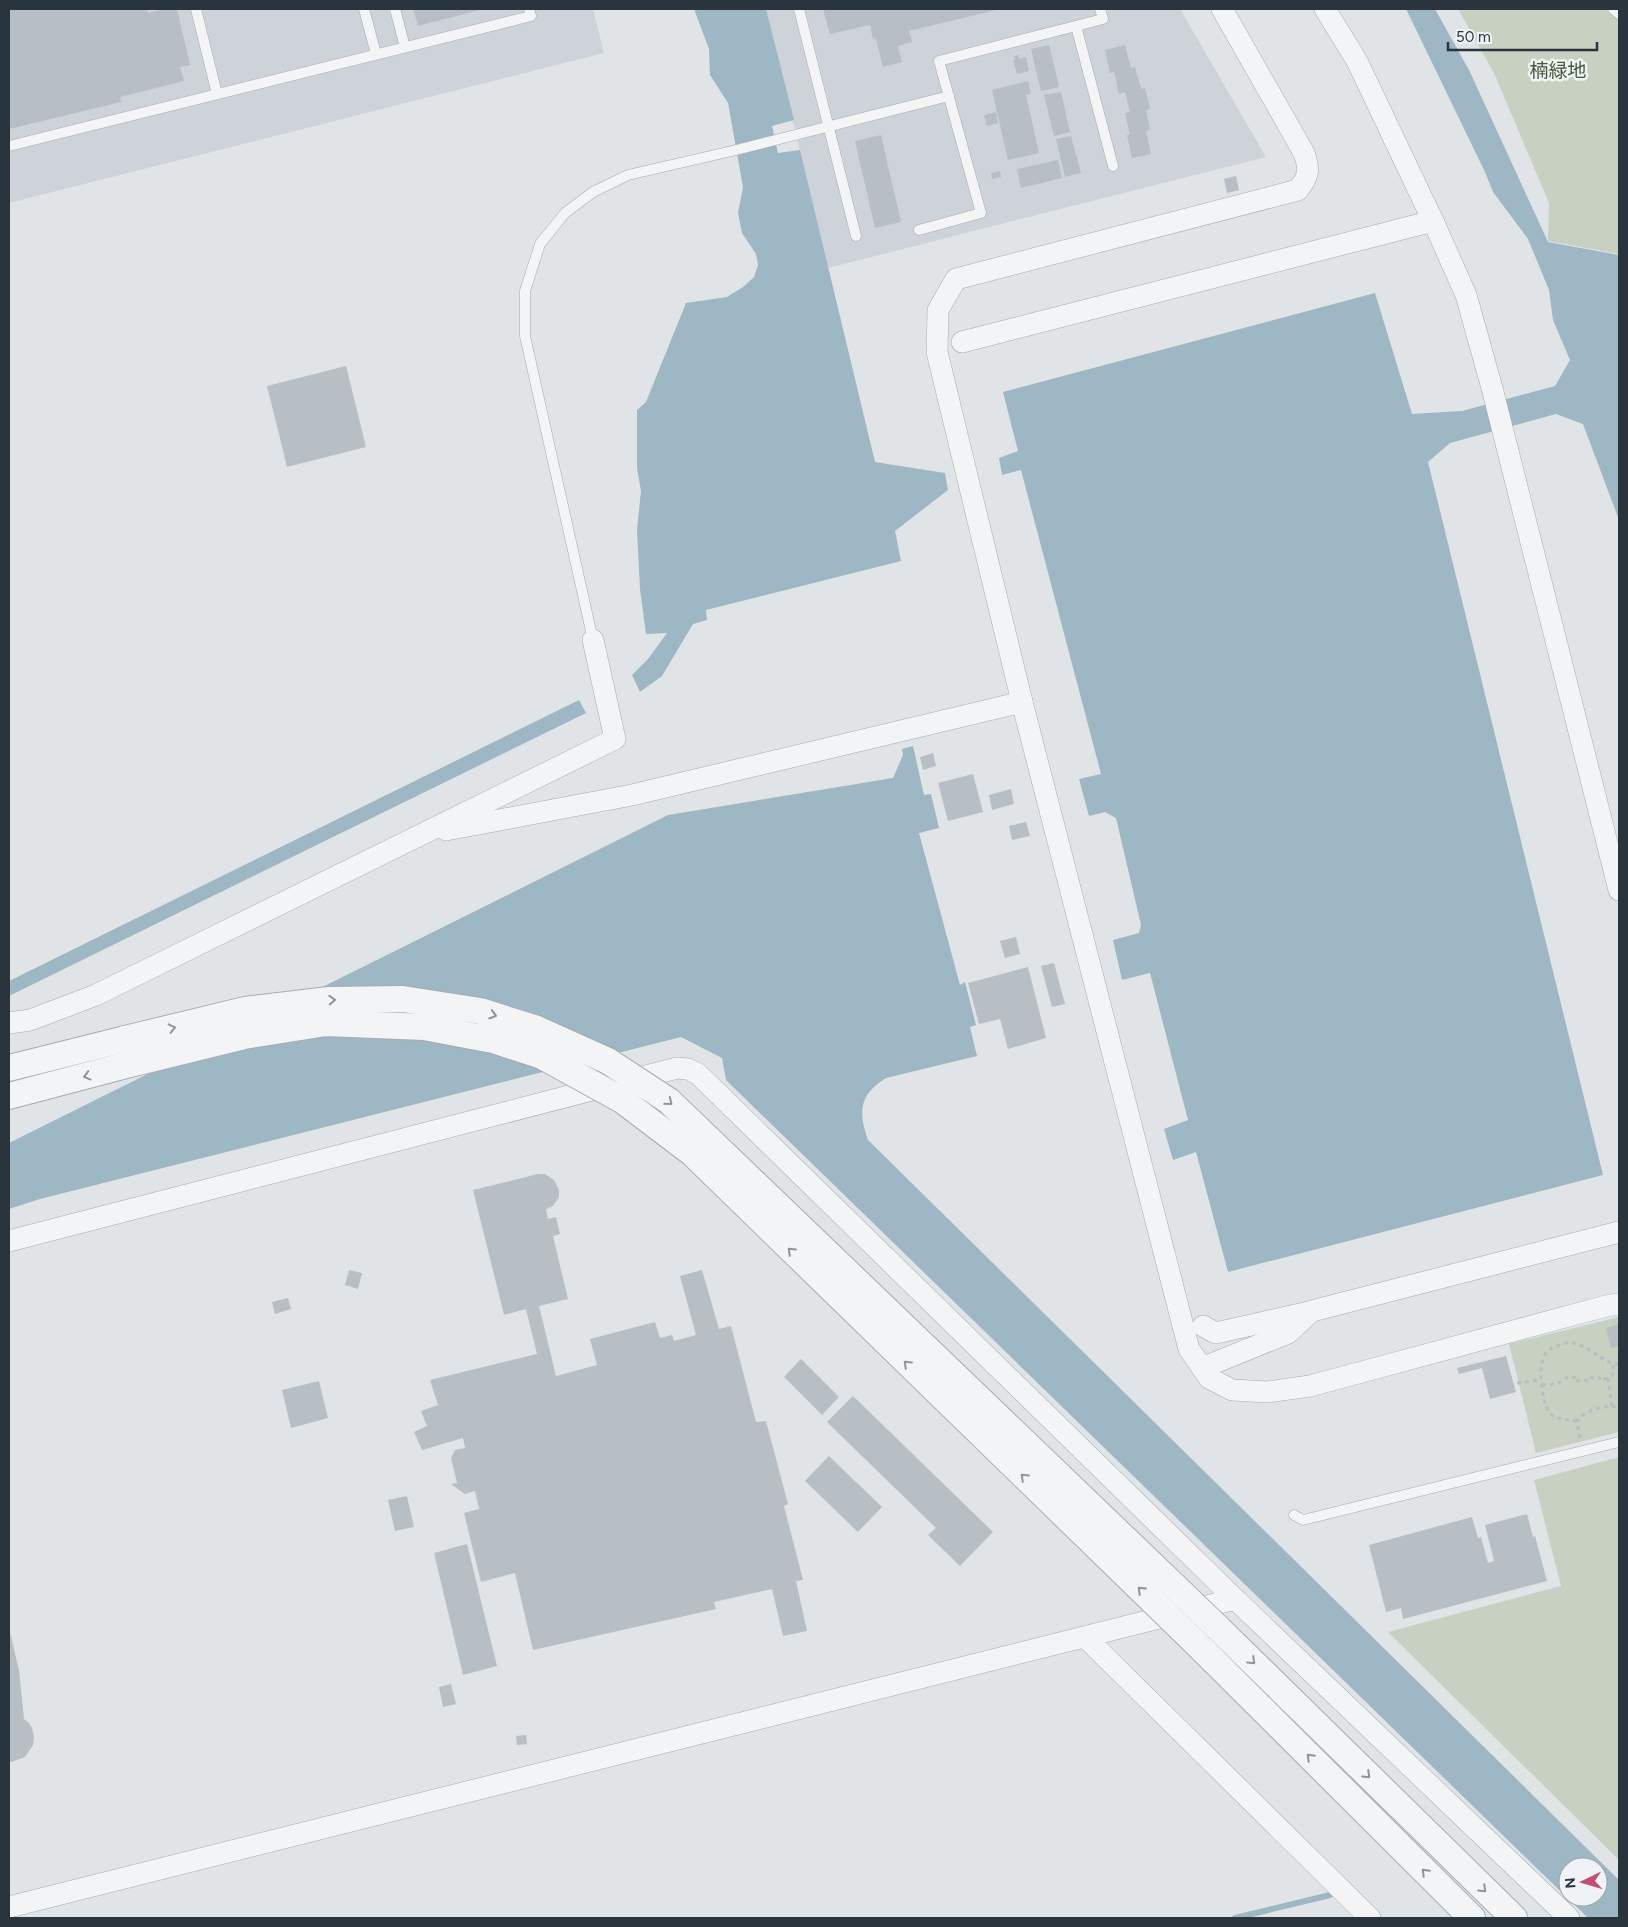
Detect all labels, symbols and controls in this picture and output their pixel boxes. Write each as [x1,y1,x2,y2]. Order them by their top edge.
scale bar [1448,20,1597,52]
text: 50 m [1456,28,1491,46]
park label: 楠緑地 [1529,59,1587,82]
one-way arrow [328,995,336,1005]
one-way arrow [488,1010,497,1020]
one-way arrow [168,1023,177,1034]
one-way arrow [83,1070,91,1080]
one-way arrow [663,1096,672,1105]
one-way arrow [787,1248,796,1257]
one-way arrow [904,1361,913,1370]
one-way arrow [1021,1474,1030,1483]
one-way arrow [1137,1587,1146,1596]
one-way arrow [1246,1655,1255,1664]
one-way arrow [1307,1754,1316,1763]
one-way arrow [1362,1769,1371,1778]
north arrow [1558,1857,1608,1907]
one-way arrow [1422,1868,1431,1877]
text: N [1562,1877,1579,1889]
one-way arrow [1478,1883,1487,1892]

